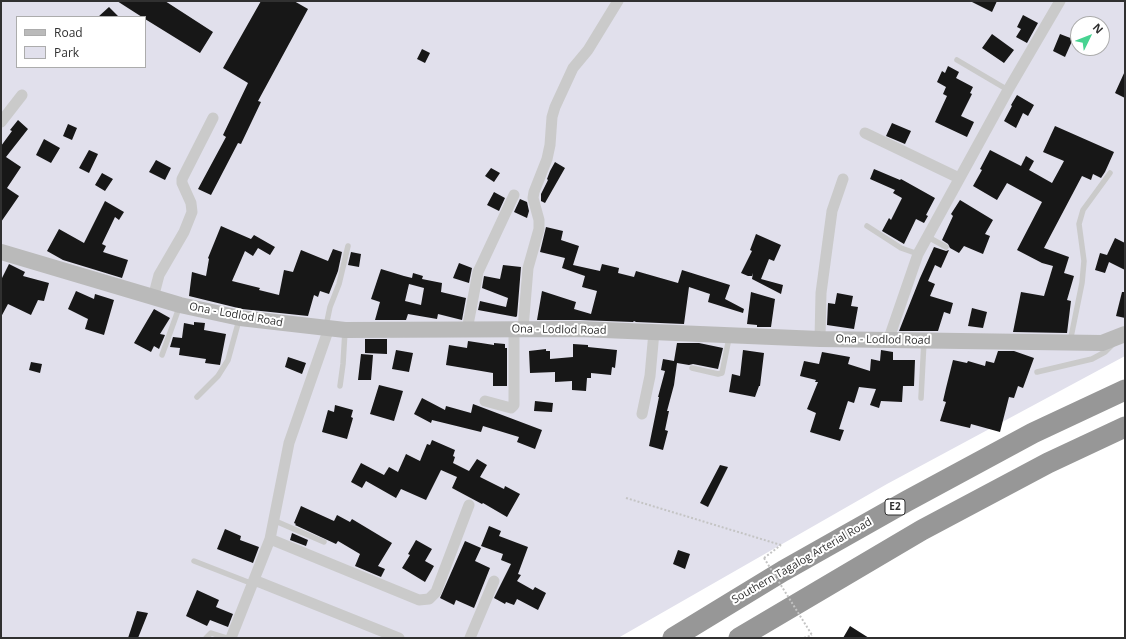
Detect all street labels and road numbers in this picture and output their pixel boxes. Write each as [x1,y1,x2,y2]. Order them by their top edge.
street label: Ona - Lodlod Road [188,300,284,330]
street label: Ona - Lodlod Road [511,323,607,337]
street label: Ona - Lodlod Road [835,333,931,347]
road number: E2 [885,499,905,515]
street label: Southern Tagalog Arterial Road [730,515,874,607]

